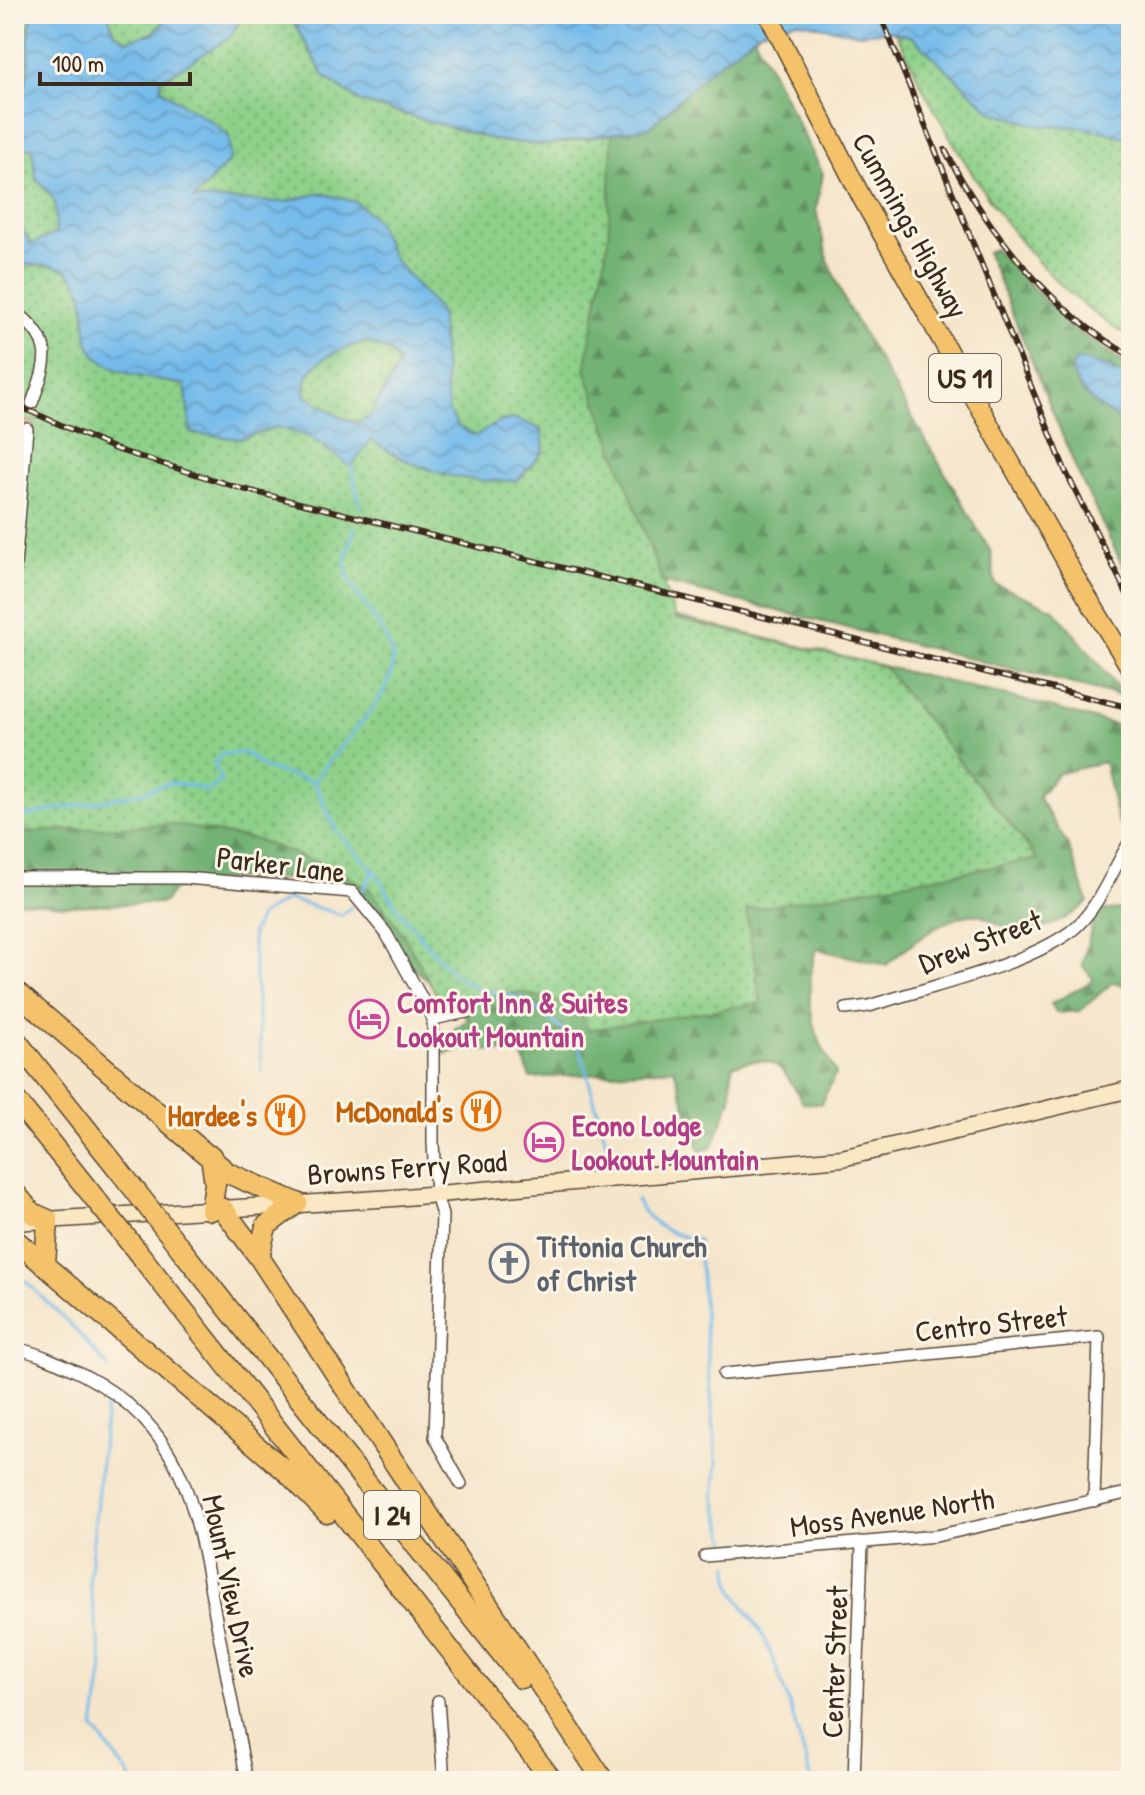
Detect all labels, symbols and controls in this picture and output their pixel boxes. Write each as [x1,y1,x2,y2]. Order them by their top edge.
scale bar [40,36,190,86]
text: 100 m [52,47,104,79]
street label: Cummings Highway [843,125,979,325]
road number: US 11 [929,354,1001,402]
street label: Parker Lane [215,836,348,892]
street label: Drew Street [913,899,1048,983]
place label: Comfort Inn & Suites Lookout Mountain [397,982,628,1056]
hotel icon: Comfort Inn & Suites Lookout Mountain [348,998,390,1040]
restaurant icon: McDonald's [460,1090,502,1132]
place label: McDonald's [336,1091,453,1131]
restaurant icon: Hardee's [264,1094,306,1136]
place label: Hardee's [168,1095,257,1135]
place label: Econo Lodge Lookout Mountain [572,1105,759,1179]
hotel icon: Econo Lodge Lookout Mountain [523,1121,565,1163]
street label: Browns Ferry Road [306,1140,508,1194]
place label: Tiftonia Church of Christ [536,1226,707,1300]
church icon: Tiftonia Church of Christ [488,1242,530,1284]
street label: Centro Street [913,1295,1070,1351]
street label: Moss Avenue North [787,1478,997,1546]
street label: Mount View Drive [193,1491,271,1681]
road number: I 24 [364,1491,420,1539]
street label: Center Street [811,1584,857,1739]

